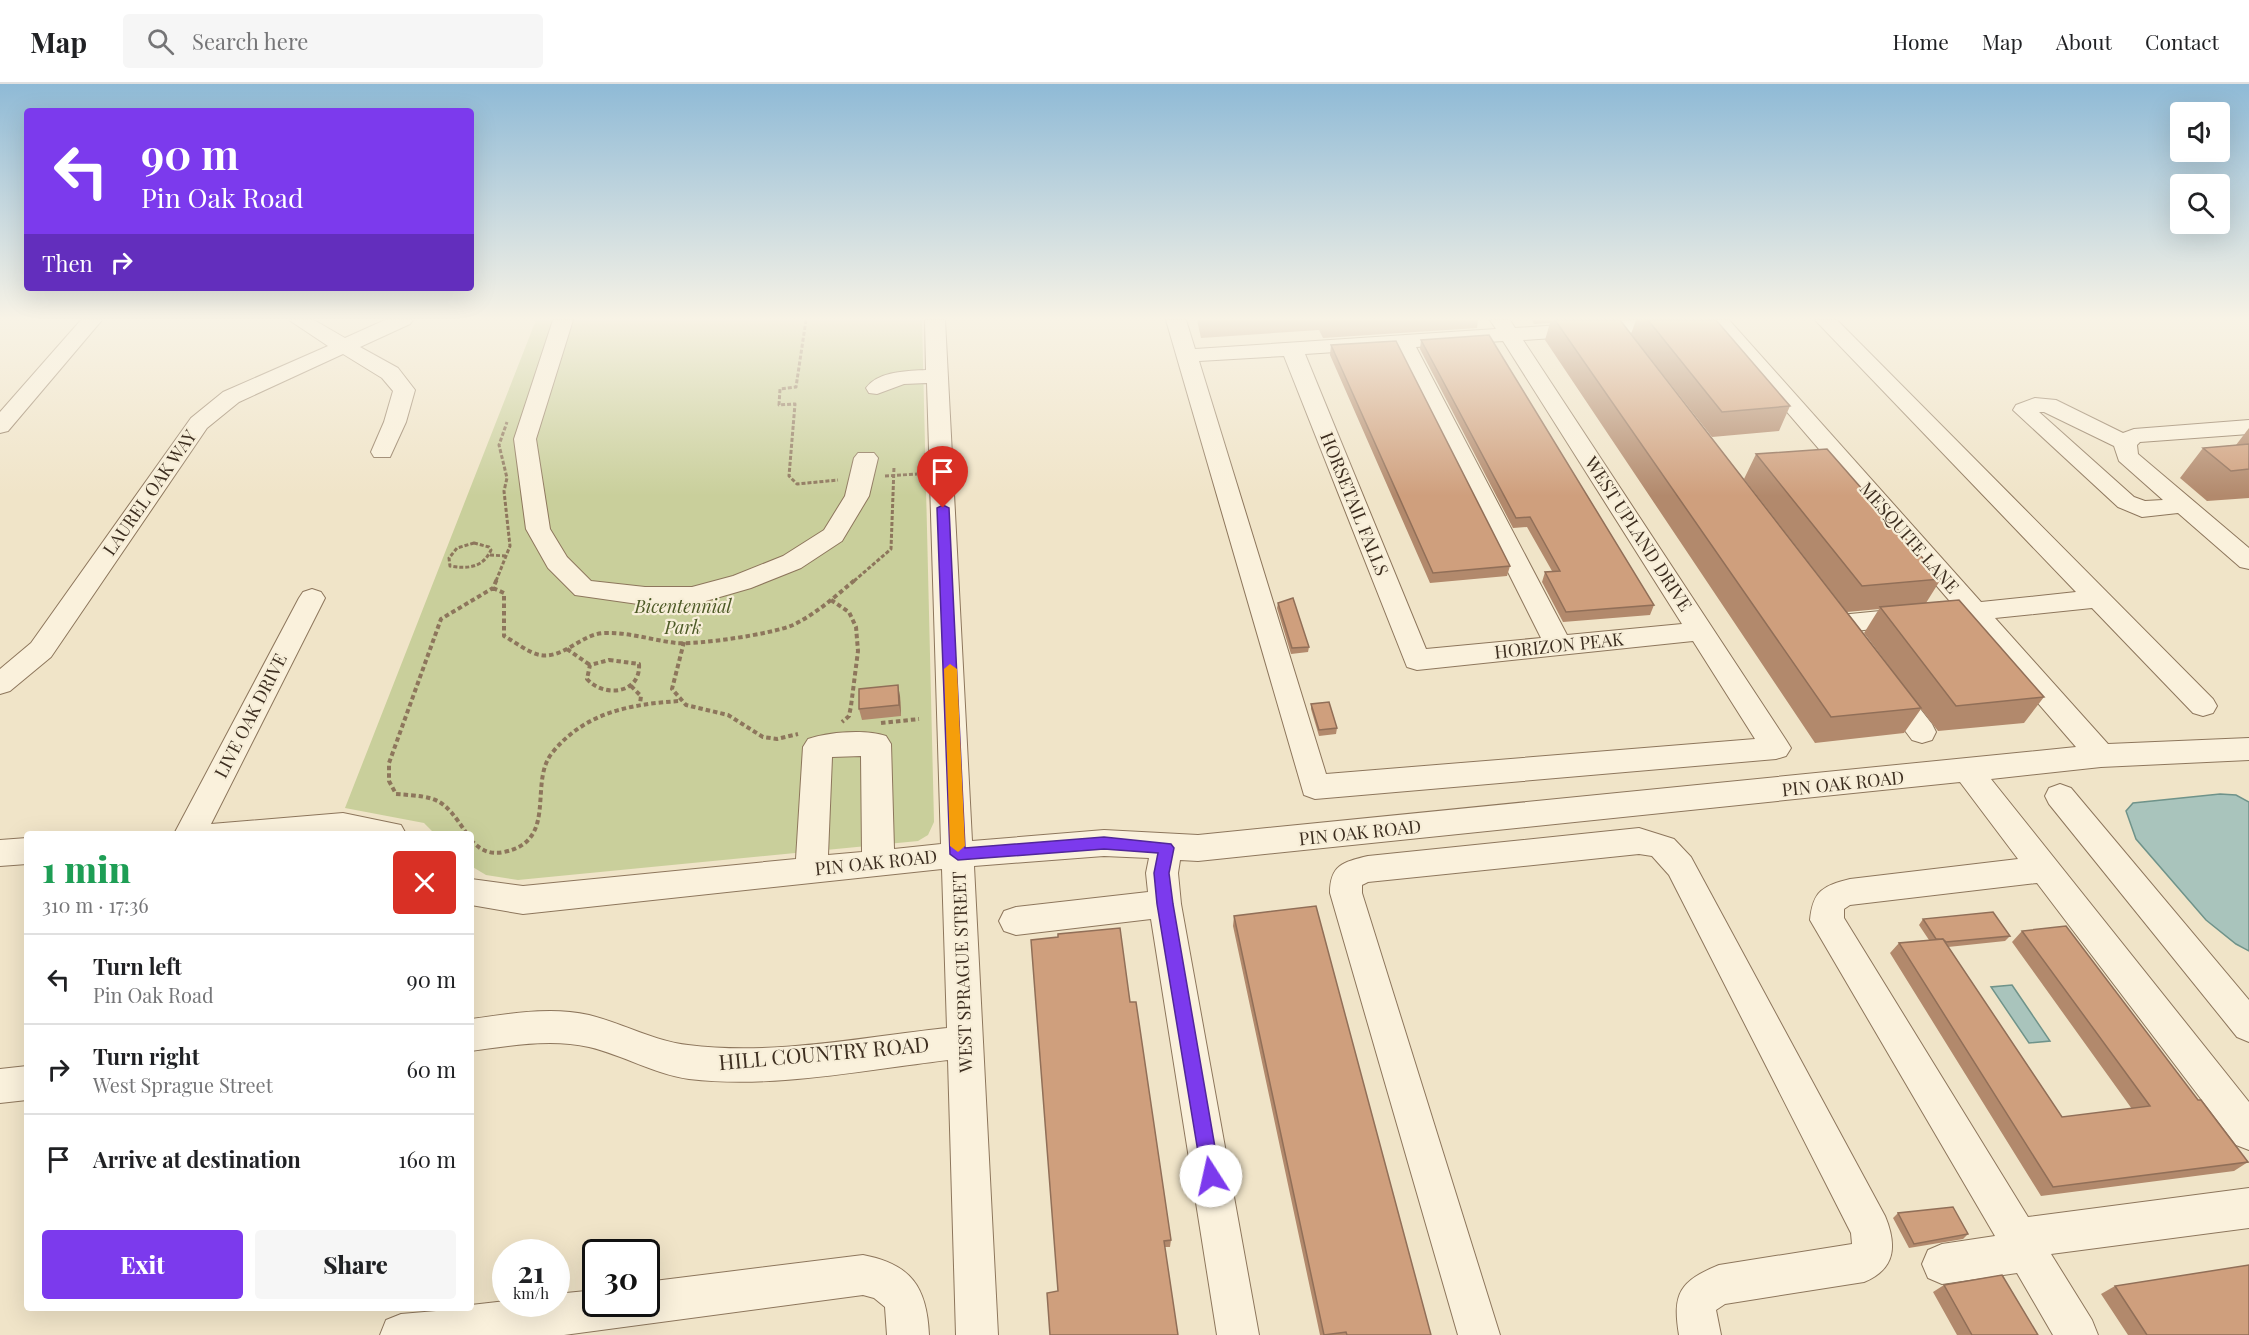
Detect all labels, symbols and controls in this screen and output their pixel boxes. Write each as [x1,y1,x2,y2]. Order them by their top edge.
search box [123,14,543,68]
text: Map [30,23,87,60]
icon: search [144,25,177,58]
text: Search here [192,26,308,56]
text: Home [1893,27,1949,55]
text: Map [1982,27,2023,55]
text: About [2056,27,2112,55]
text: Contact [2145,27,2219,55]
map controls [2170,102,2230,234]
button: sound [2170,102,2230,162]
text: 90 m [141,125,239,181]
icon: left [42,132,120,210]
button: search [2170,174,2230,234]
text: Pin Oak Road [141,179,304,215]
icon: right [105,246,138,279]
text: Then [42,248,93,278]
street label: LAUREL OAK WAY [97,425,202,560]
street label: HORSETAIL FALLS [1315,428,1395,579]
pin [917,446,968,508]
street label: WEST UPLAND DRIVE [1579,451,1698,615]
icon: arrive [926,455,959,488]
street label: MESQUITE LANE [1855,477,1965,598]
park label: Bicentennial Park [633,594,733,639]
street label: HORIZON PEAK [1493,626,1625,664]
street label: LIVE OAK DRIVE [208,649,292,782]
street label: PIN OAK ROAD [1781,765,1905,801]
street label: PIN OAK ROAD [1298,814,1422,850]
text: 1 min [42,844,131,892]
street label: PIN OAK ROAD [814,844,938,880]
button: close [393,851,456,914]
street label: WEST SPRAGUE STREET [946,871,978,1074]
text: 310 m · 17:36 [42,891,149,918]
text: Turn left [93,951,182,981]
icon: left [42,963,75,996]
text: 90 m [407,964,456,994]
text: Pin Oak Road [93,981,214,1008]
street label: HILL COUNTRY ROAD [717,1029,930,1075]
text: Turn right [93,1041,199,1071]
icon: right [42,1053,75,1086]
text: 60 m [406,1054,456,1084]
text: West Sprague Street [93,1071,273,1098]
icon: arrive [42,1143,75,1176]
text: Arrive at destination [93,1144,301,1174]
text: 160 m [398,1144,456,1174]
position arrow [1179,1144,1243,1208]
button: Exit [42,1230,243,1299]
button: Share [255,1230,456,1299]
speed limit sign: 30 [582,1239,660,1317]
text: 21 [517,1251,545,1291]
text: km/h [513,1283,549,1303]

